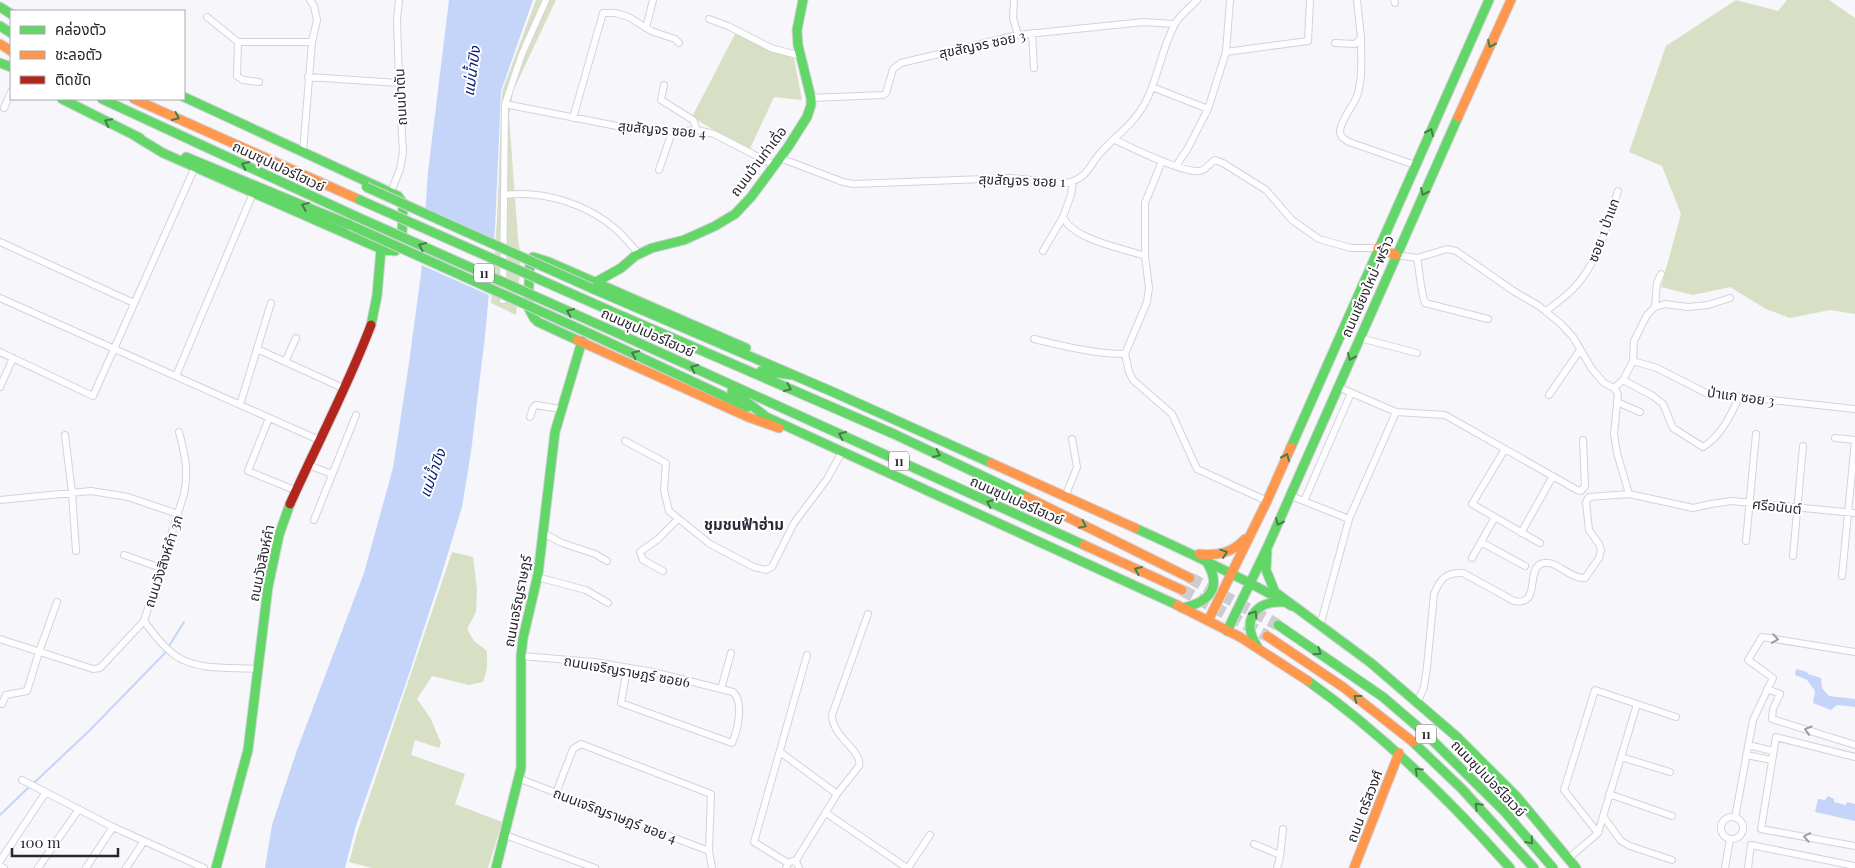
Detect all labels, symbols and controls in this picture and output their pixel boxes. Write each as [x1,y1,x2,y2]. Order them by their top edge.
legend [10,10,185,100]
text: คล่องตัว [55,19,106,39]
street label: สุขสัญจร ซอย 3 [937,26,1027,62]
one-way arrow [1487,39,1497,48]
text: ชะลอตัว [55,44,102,64]
water label: แม่น้ำปิง [458,44,485,97]
street label: ถนนป่าตัน [389,68,411,126]
text: ติดขัด [55,69,91,89]
one-way arrow [171,111,180,122]
street label: สุขสัญจร ซอย 4 [617,116,707,142]
one-way arrow [104,118,113,128]
street label: ถนนบ้านท่าเดื่อ [725,122,791,200]
one-way arrow [1423,128,1434,137]
street label: ถนนซุปเปอร์ไฮเวย์ [230,136,329,196]
one-way arrow [241,161,250,171]
street label: สุขสัญจร ซอย 1 [978,169,1066,191]
one-way arrow [1420,187,1430,196]
street label: ซอย 1 ป่าแก [1583,195,1623,265]
one-way arrow [301,202,310,212]
street label: ถนนเชียงใหม่-พร้าว [1336,232,1398,340]
one-way arrow [418,241,427,252]
road number: 11 [474,264,494,282]
street label: ถนนซุปเปอร์ไฮเวย์ [598,303,698,361]
one-way arrow [566,308,575,318]
one-way arrow [631,350,640,361]
one-way arrow [1347,352,1358,361]
one-way arrow [690,364,699,374]
one-way arrow [783,381,792,392]
street label: ป่าแก ซอย 3 [1706,382,1776,410]
one-way arrow [838,431,847,442]
water label: แม่น้ำปิง [414,445,450,500]
one-way arrow [932,448,941,459]
road number: 11 [889,452,909,471]
one-way arrow [1280,453,1291,462]
street label: ถนนซุปเปอร์ไฮเวย์ [967,471,1067,529]
street label: ศรีอนันต์ [1751,494,1803,518]
one-way arrow [986,498,995,509]
street label: ถนนวังสิงห์คำ 3ก [139,512,187,610]
district label: ชุมชนฟ้าฮ่าม [704,514,784,534]
one-way arrow [1274,517,1285,526]
one-way arrow [1078,519,1087,529]
street label: ถนนวังสิงห์คำ [244,523,278,603]
one-way arrow [1219,549,1228,559]
street label: ถนนเจริญราษฎร์ [499,553,535,648]
one-way arrow [1134,566,1143,576]
one-way arrow [1248,610,1258,619]
one-way arrow [1770,633,1779,643]
one-way arrow [1312,646,1322,655]
street label: ถนนเจริญราษฎร์ ซอย6 [562,651,692,691]
one-way arrow [1354,695,1363,703]
road number: 11 [1416,724,1436,744]
one-way arrow [1805,726,1813,736]
street label: ถนนซุปเปอร์ไฮเวย์ [1447,735,1531,821]
street label: ถนน ตรัสวงศ์ [1342,767,1387,845]
one-way arrow [1414,768,1423,777]
street label: ถนนเจริญราษฎร์ ซอย 4 [551,783,680,847]
one-way arrow [1475,802,1484,811]
scale bar [12,826,119,858]
text: 100 m [20,832,61,852]
one-way arrow [1803,833,1811,843]
one-way arrow [1524,835,1533,844]

